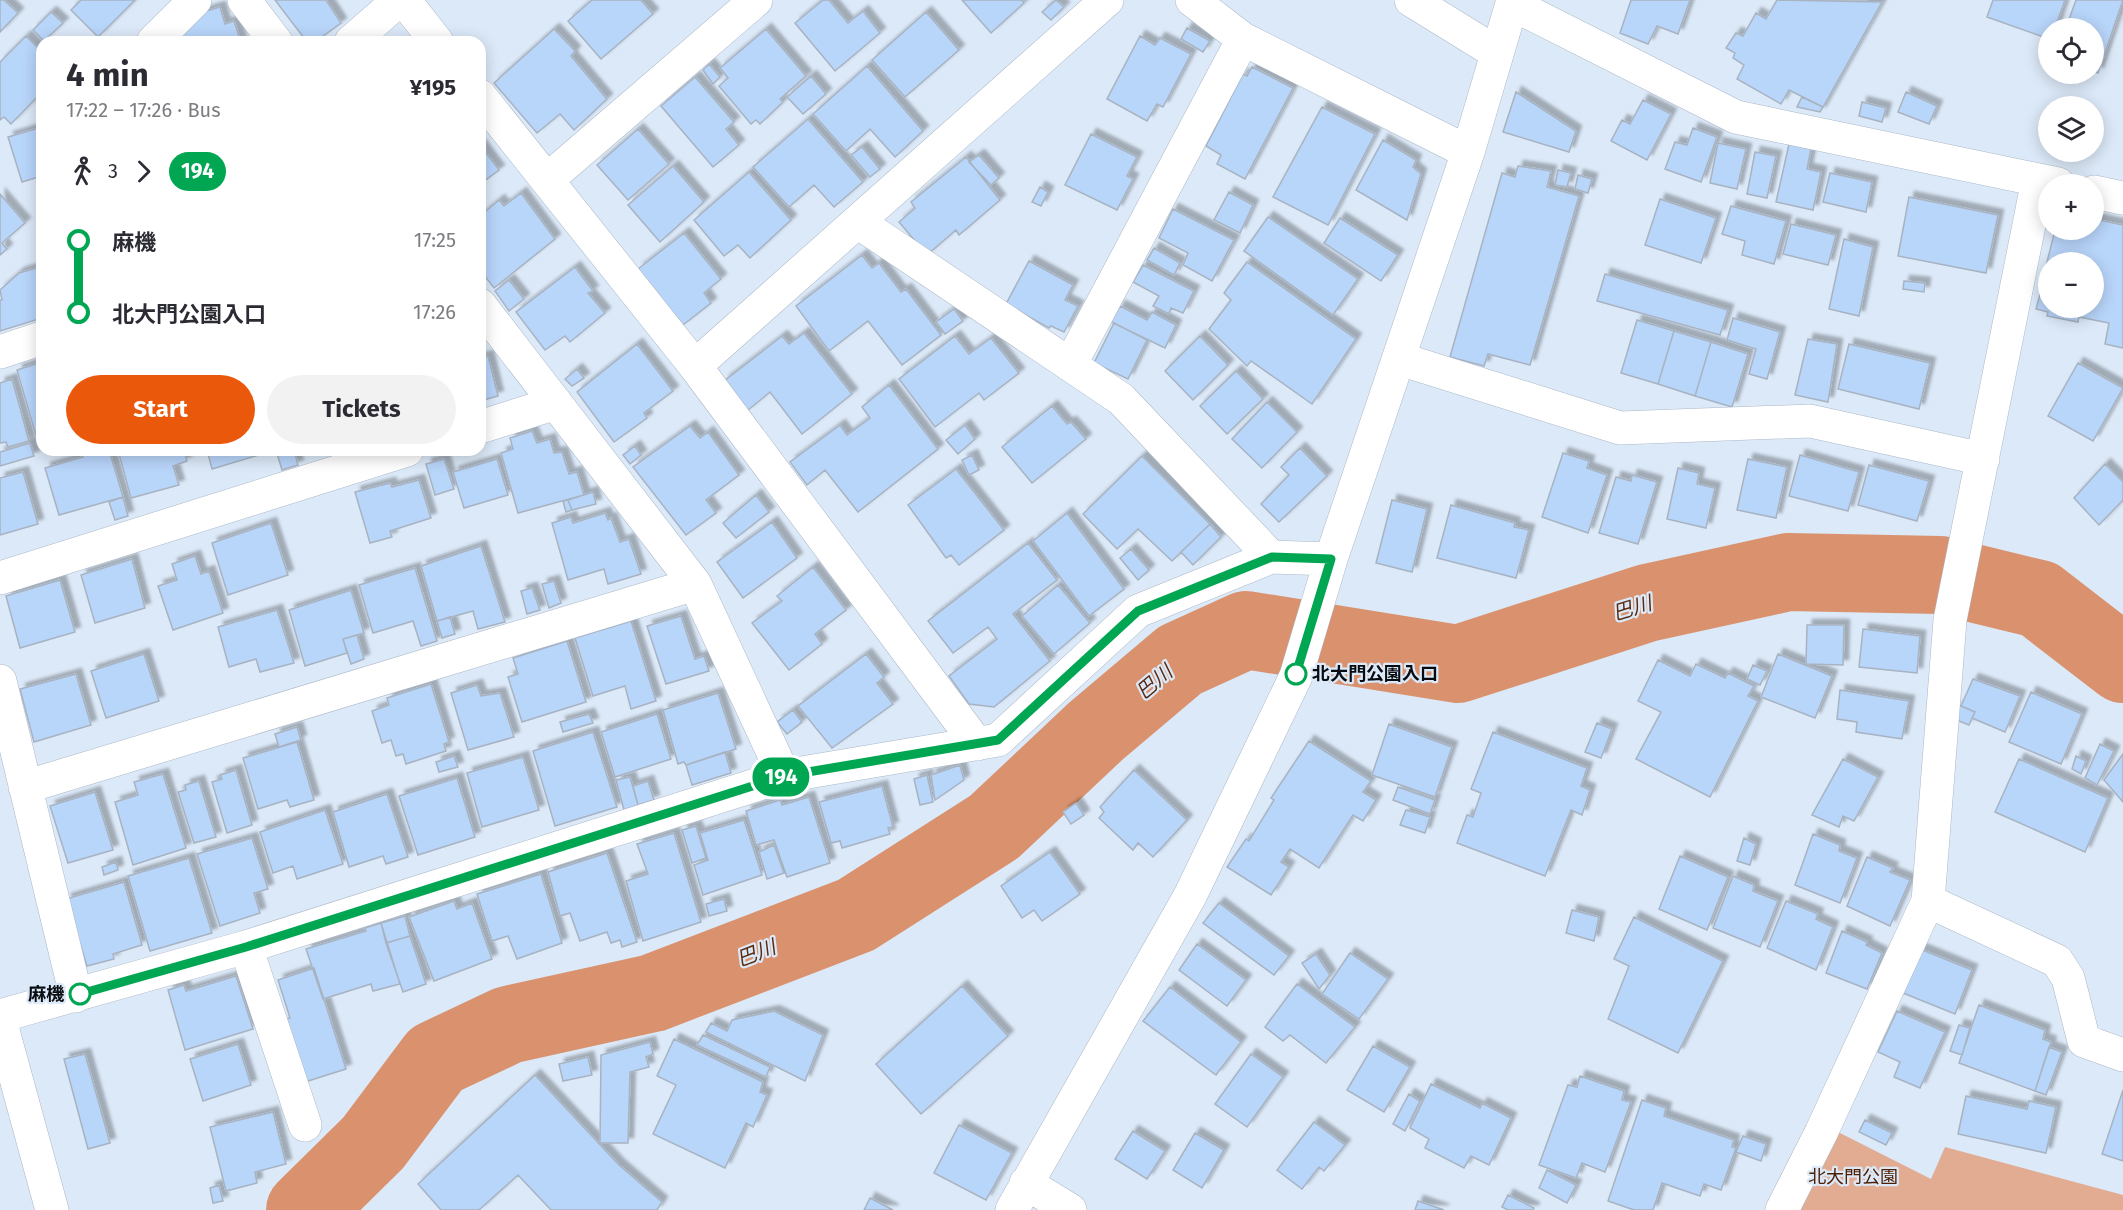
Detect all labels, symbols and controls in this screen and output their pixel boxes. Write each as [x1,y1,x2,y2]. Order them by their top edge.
map controls [2038,18,2104,318]
button: locate [2038,18,2104,84]
text: 4 min [66,55,149,95]
text: ¥195 [410,74,456,101]
button: layers [2038,96,2104,162]
text: 17:22 – 17:26 · Bus [66,98,221,122]
icon: walk [66,155,99,188]
icon: forward [127,155,160,188]
text: 194 [181,158,214,184]
text: 3 [108,159,118,183]
button: + [2038,174,2104,240]
text: 17:25 [414,228,456,252]
text: 麻機 [112,229,156,256]
button: − [2038,252,2104,318]
text: 17:26 [413,300,456,324]
text: 北大門公園入口 [112,301,266,328]
button: Start [66,375,255,444]
button: Tickets [267,375,456,444]
water label: 巴川 [1609,590,1657,625]
water label: 巴川 [1131,659,1179,704]
marker: 北大門公園入口 [1285,663,1307,685]
place label: 北大門公園入口 [1312,663,1438,685]
line badge: 194 [746,758,816,796]
text: 194 [764,764,798,790]
water label: 巴川 [733,934,781,971]
place label: 麻機 [28,983,65,1005]
marker: 麻機 [69,983,91,1005]
park label: 北大門公園 [1808,1166,1898,1188]

